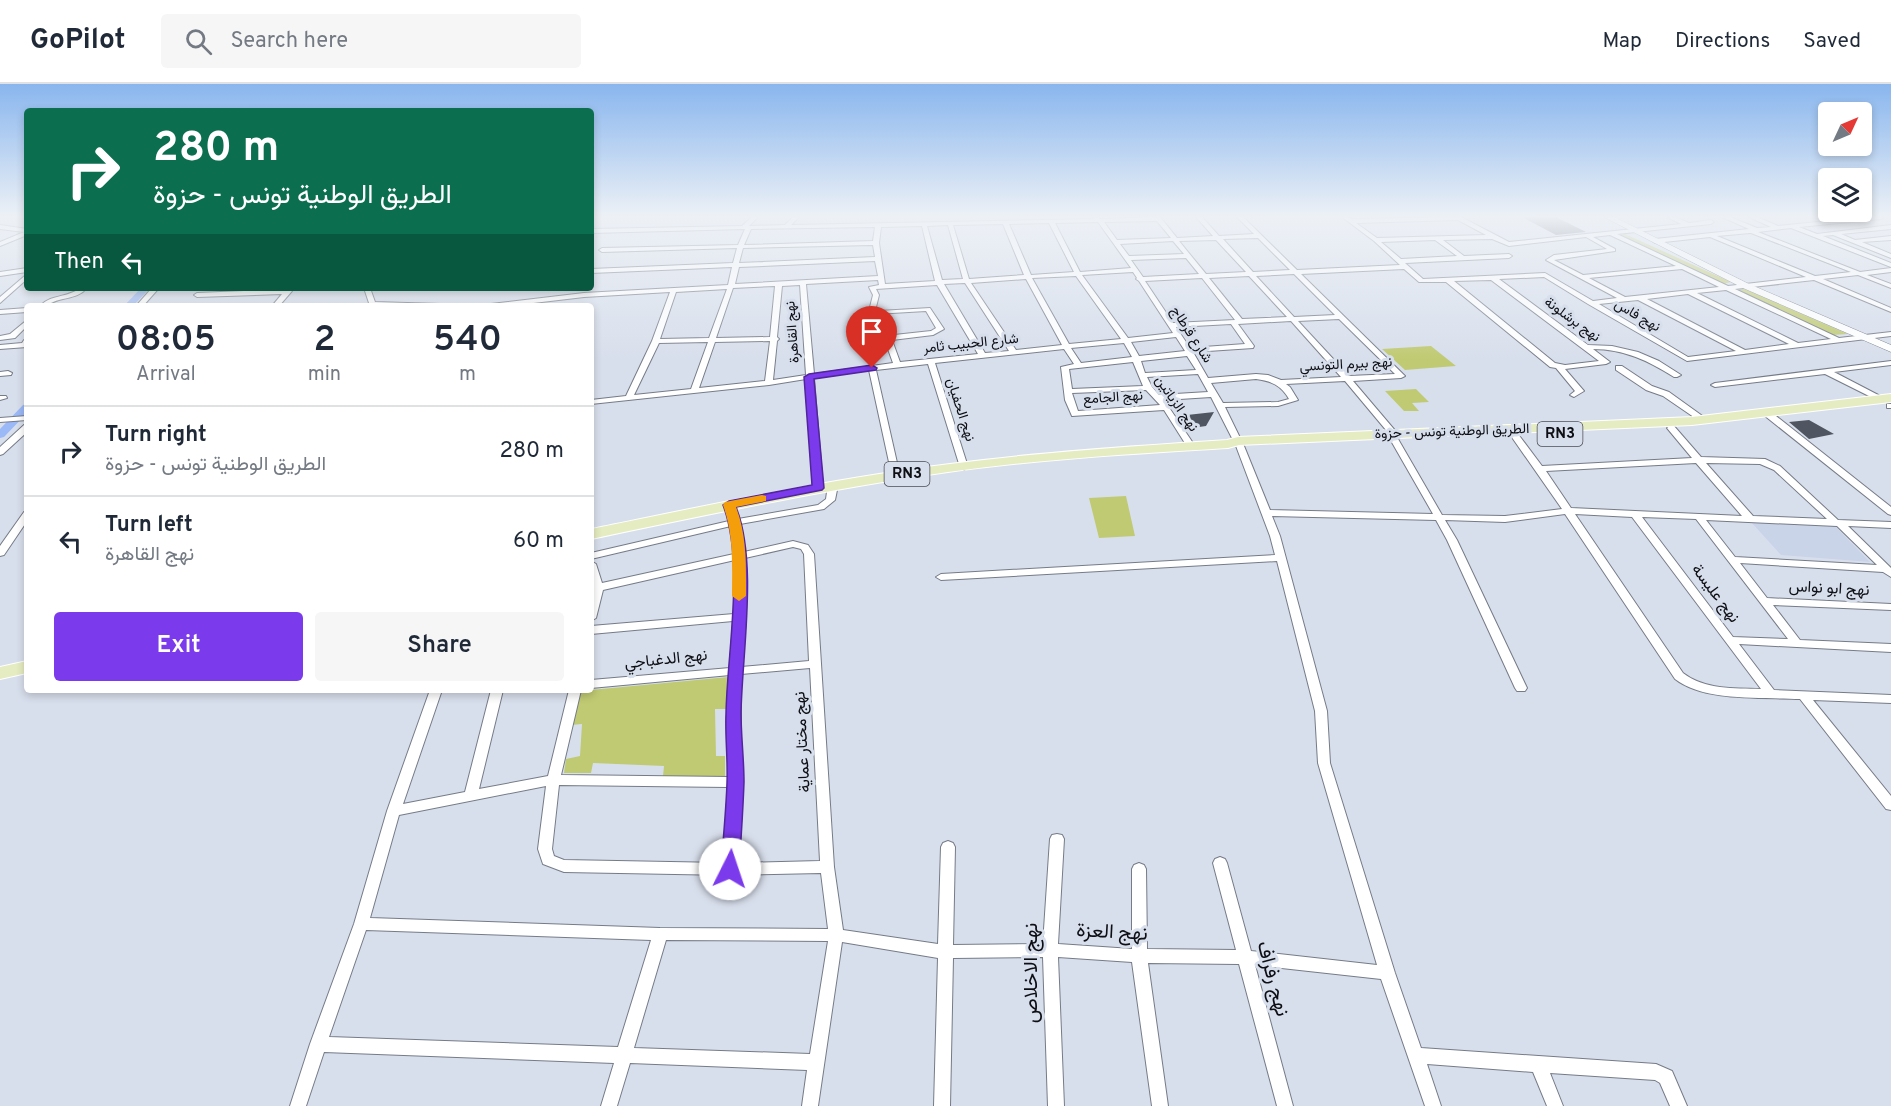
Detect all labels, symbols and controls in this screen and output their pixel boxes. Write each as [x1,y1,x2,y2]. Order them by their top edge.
search box [161,14,581,68]
text: GoPilot [30,23,125,59]
icon: search [182,25,215,58]
text: Search here [230,28,348,55]
text: Map [1602,28,1642,55]
text: Directions [1675,28,1770,55]
text: Saved [1803,28,1861,55]
north arrow [1818,102,1872,156]
map controls [1818,102,1872,222]
text: 280 m [153,123,279,176]
icon: right [54,132,132,210]
button: layers [1818,168,1872,222]
text: الطريق الوطنية تونس - حزوة [153,179,452,213]
icon: left [116,246,149,279]
text: Then [54,249,104,276]
street label: نهج برشلونة [1540,294,1603,347]
street label: نهج فاس [1610,296,1663,337]
street label: نهج القاهرة [782,300,805,364]
street label: شارع قرطاج [1166,303,1216,367]
pin [846,306,897,368]
icon: arrive [855,315,888,348]
text: 08:05 [116,318,216,364]
text: 2 [313,318,335,364]
text: 540 [433,318,502,364]
street label: شارع الحبيب ثامر [922,331,1020,359]
street label: نهج بيرم التونسي [1299,354,1393,378]
text: Arrival [136,362,196,388]
text: min [308,362,341,388]
text: m [459,362,476,388]
street label: نهج الزياتين [1150,373,1201,436]
street label: نهج الحفيان [941,376,978,444]
street label: نهج الجامع [1082,387,1144,410]
street label: الطريق الوطنية تونس - حزوة [1374,421,1530,443]
text: Turn right [105,422,207,449]
road number: RN3 [1538,422,1582,446]
icon: right [54,435,87,468]
text: 280 m [499,438,564,465]
text: الطريق الوطنية تونس - حزوة [105,452,326,478]
road number: RN3 [884,462,930,486]
text: Turn left [105,512,193,539]
icon: left [54,525,87,558]
text: 60 m [513,528,564,555]
text: نهج القاهرة [105,542,194,568]
street label: نهج عليسة [1686,561,1744,627]
street label: نهج ابو نواس [1788,577,1870,601]
button: Exit [54,612,303,681]
button: Share [315,612,564,681]
street label: نهج الدغباجي [624,646,709,676]
street label: نهج مختار عماية [790,691,816,793]
position arrow [698,837,762,901]
street label: نهج العزة [1076,918,1148,948]
street label: نهج الاخلاص [1019,923,1045,1023]
street label: نهج رفراف [1249,938,1295,1020]

